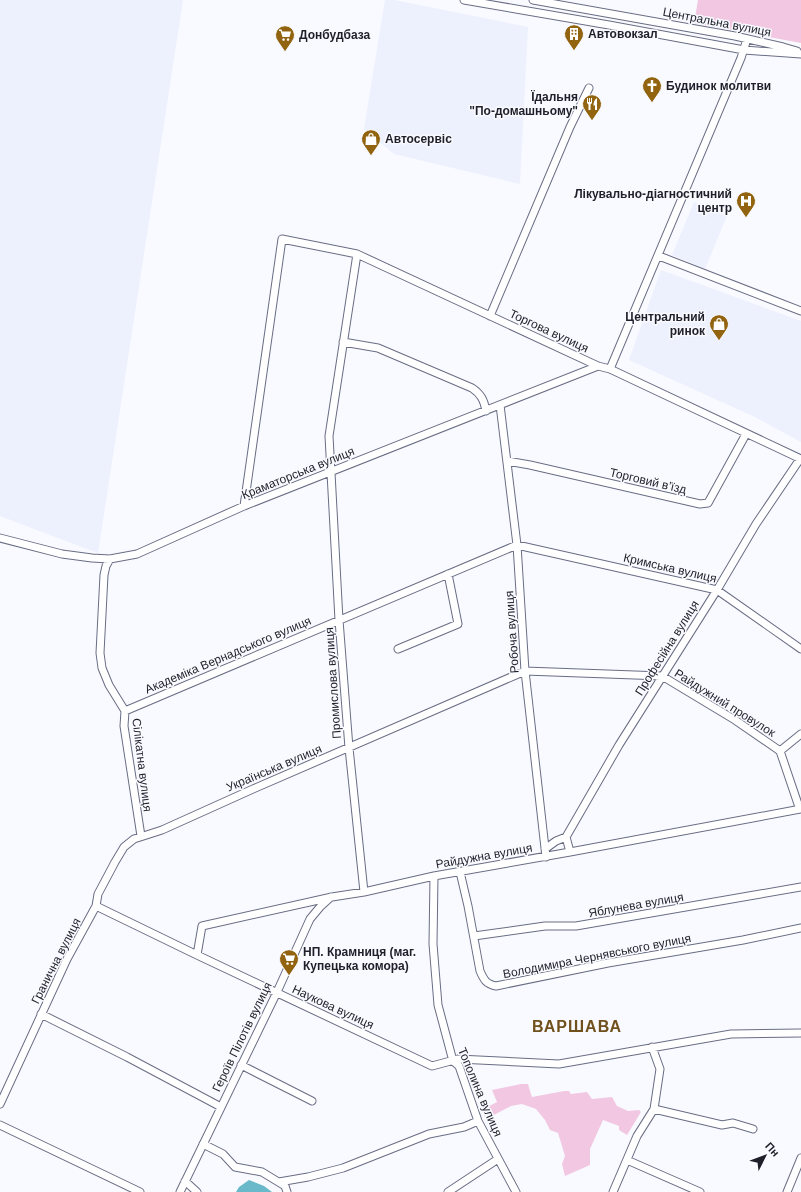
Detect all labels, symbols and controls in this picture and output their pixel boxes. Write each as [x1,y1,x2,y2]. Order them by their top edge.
street label: Центральна вулиця [662,5,772,39]
building icon: Автовокзал [563,23,585,51]
supermarket icon: Донбудбаза [274,24,296,52]
place label: Автовокзал [588,27,658,41]
place label: Донбудбаза [299,28,371,42]
church icon: Будинок молитви [641,75,663,103]
place label: Будинок молитви [666,79,771,93]
place label: Їдальня "По-домашньому" [469,89,578,118]
restaurant icon: Їдальня "По-домашньому" [581,93,603,121]
shop icon: Автосервіс [360,128,382,156]
place label: Автосервіс [385,132,452,146]
place label: Лікувально-діагностичний центр [574,187,732,215]
hospital icon: Лікувально-діагностичний центр [735,190,757,218]
street label: Торгова вулиця [507,307,591,355]
place label: Центральний ринок [625,310,706,338]
shop icon: Центральний ринок [708,313,730,341]
street label: Краматорська вулиця [240,444,356,502]
street label: Торговий в’їзд [608,465,688,497]
street label: Кримська вулиця [622,550,718,586]
street label: Робоча вулиця [502,590,522,674]
street label: Професійна вулиця [632,598,702,698]
street label: Академіка Вернадського вулиця [143,614,313,696]
street label: Промислова вулиця [322,627,344,739]
street label: Райдужний провулок [672,666,779,740]
street label: Сілікатна вулиця [129,718,155,812]
street label: Українська вулиця [224,742,324,794]
street label: Райдужна вулиця [435,841,533,871]
street label: Яблунева вулиця [587,890,685,920]
street label: Гранична вулиця [28,916,84,1006]
street label: Володимира Чернявського вулиця [502,931,692,981]
place label: НП. Крамниця (маг. Купецька комора) [303,945,416,973]
supermarket icon: НП. Крамниця (маг. Купецька комора) [278,948,300,976]
street label: Героїв Пілотів вулиця [209,980,275,1094]
street label: Наукова вулиця [290,982,376,1032]
district label: ВАРШАВА [532,1018,622,1035]
street label: Тополина вулиця [455,1045,505,1139]
north arrow [745,1136,785,1176]
text: Пн [763,1140,782,1159]

